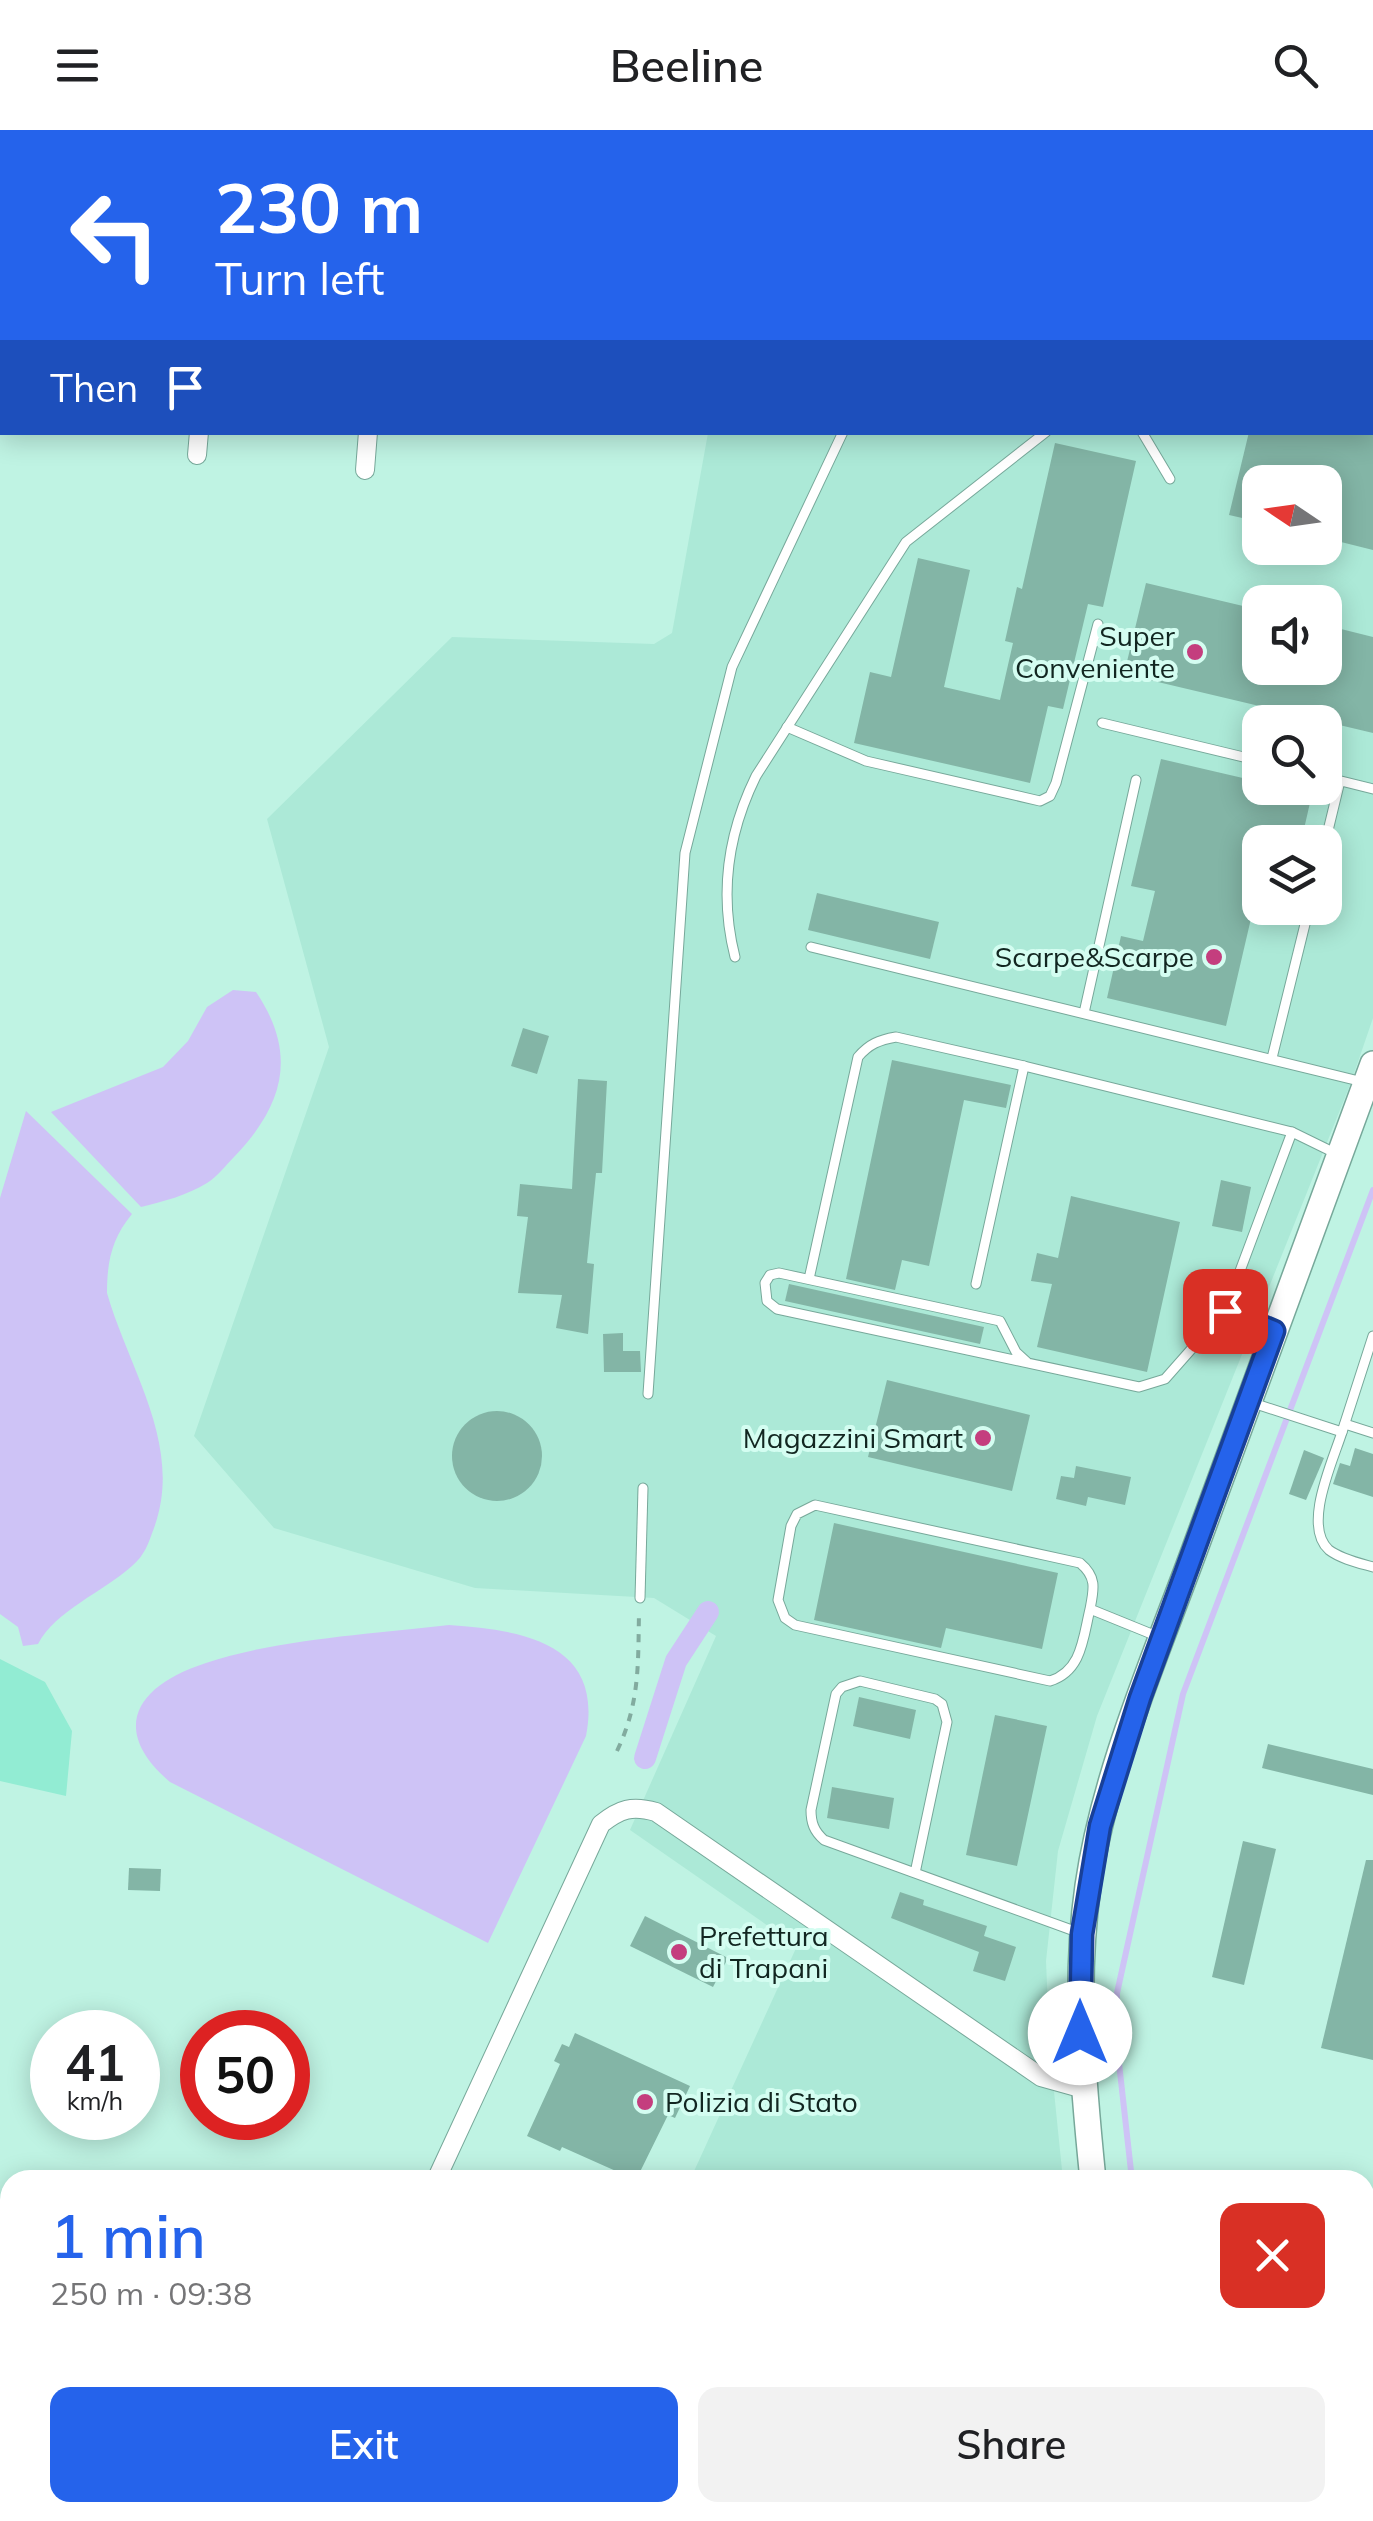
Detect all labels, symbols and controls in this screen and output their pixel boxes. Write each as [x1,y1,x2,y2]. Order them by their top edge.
text: Beeline [610,37,763,93]
icon: menu [50,38,105,93]
icon: search [1268,38,1323,93]
text: 230 m [215,163,423,251]
icon: left [50,170,180,300]
text: Turn left [215,250,384,306]
icon: arrive [158,360,213,415]
text: Then [50,364,138,412]
north arrow [1242,465,1342,565]
map controls [1242,465,1342,925]
button: sound [1242,585,1342,685]
place label: Super Conveniente [1015,618,1176,685]
marker: Super Conveniente [1184,641,1206,663]
button: search [1242,705,1342,805]
button: layers [1242,825,1342,925]
place label: Scarpe&Scarpe [995,939,1194,974]
marker: Scarpe&Scarpe [1203,946,1225,968]
pin [1183,1269,1268,1354]
icon: arrive [1198,1284,1253,1339]
place label: Magazzini Smart [743,1420,963,1455]
marker: Magazzini Smart [972,1427,994,1449]
place label: Prefettura di Trapani [699,1918,829,1985]
marker: Prefettura di Trapani [668,1941,690,1963]
position arrow [1028,1981,1132,2085]
speed limit sign: 50 [180,2010,310,2140]
text: 41 [65,2031,125,2094]
place label: Polizia di Stato [665,2084,858,2119]
text: km/h [67,2085,123,2116]
marker: Polizia di Stato [634,2091,656,2113]
text: 1 min [50,2198,206,2273]
button: close [1220,2203,1325,2308]
text: 250 m · 09:38 [50,2273,252,2313]
button: Exit [50,2387,678,2502]
button: Share [698,2387,1325,2502]

